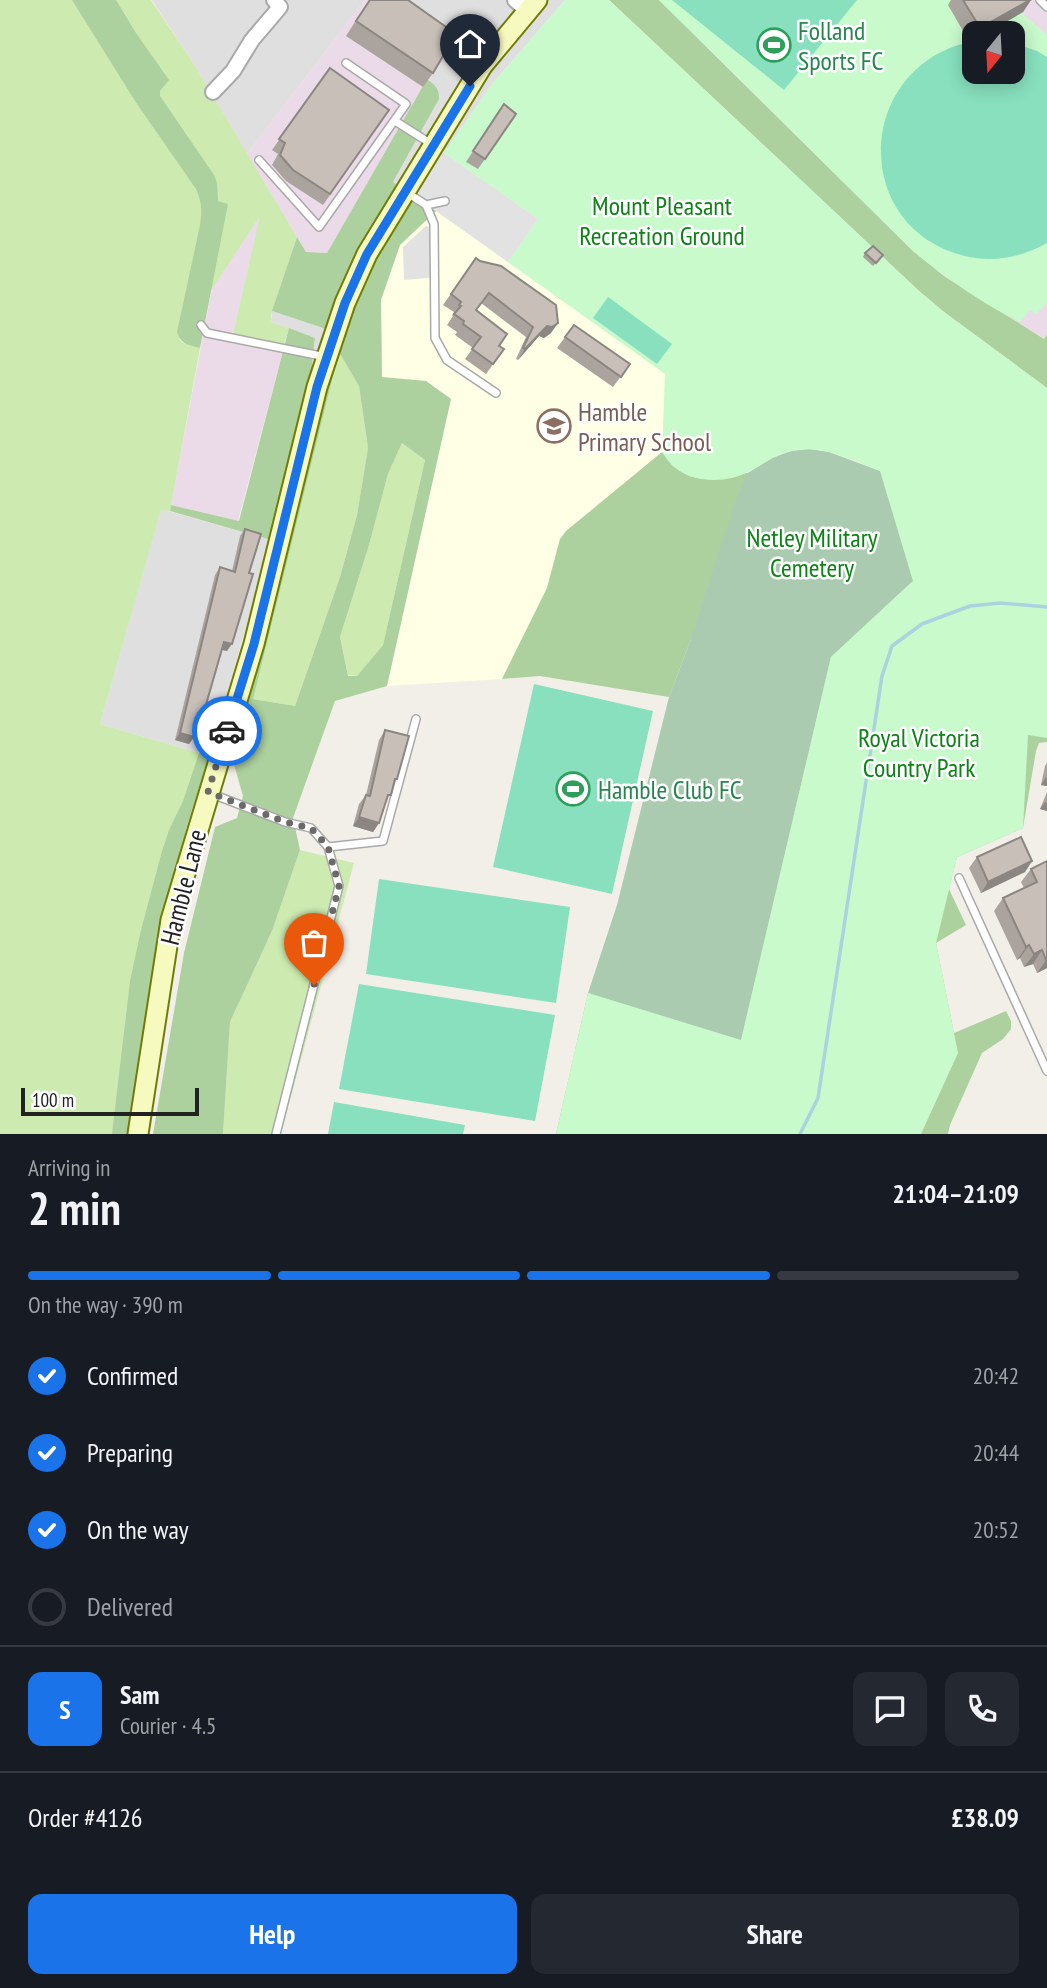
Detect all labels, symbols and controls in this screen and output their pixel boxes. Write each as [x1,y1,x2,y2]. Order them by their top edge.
pin [440,14,500,86]
place label: Folland Sports FC [798,14,884,77]
north arrow [962,21,1026,84]
map controls [962,21,1025,84]
icon: home [451,25,489,63]
sports icon: Folland Sports FC [755,26,793,64]
park label: Mount Pleasant Recreation Ground [579,189,745,252]
place label: Hamble Primary School [578,395,711,458]
school or university icon: Hamble Primary School [535,407,573,445]
park label: Netley Military Cemetery [746,521,878,584]
courier [192,696,262,766]
icon: car [208,712,246,750]
park label: Royal Victoria Country Park [858,721,980,784]
sports icon: Hamble Club FC [554,770,592,808]
place label: Hamble Club FC [598,773,742,806]
street label: Hamble Lane [153,826,213,948]
pin [284,913,344,985]
icon: bag [295,924,333,962]
scale bar [21,1085,200,1117]
text: 100 m [32,1088,74,1112]
text: Arriving in [28,1153,110,1182]
text: 21:04–21:09 [892,1177,1019,1210]
text: 2 min [28,1178,121,1238]
text: On the way · 390 m [28,1290,183,1319]
icon: check [28,1357,66,1395]
text: Confirmed [87,1359,178,1392]
text: 20:42 [973,1361,1019,1390]
icon: check [28,1434,66,1472]
text: Preparing [87,1436,173,1469]
text: 20:44 [973,1438,1019,1467]
icon: check [28,1511,66,1549]
text: On the way [87,1513,189,1546]
text: 20:52 [973,1515,1019,1544]
text: Delivered [87,1590,173,1623]
button: chat [853,1672,927,1746]
button: phone [945,1672,1019,1746]
text: Sam [120,1678,159,1711]
text: S [59,1693,71,1726]
text: Courier · 4.5 [120,1711,216,1740]
text: Order #4126 [28,1801,143,1834]
text: £38.09 [951,1801,1019,1834]
button: Help [28,1894,517,1974]
button: Share [531,1894,1019,1974]

